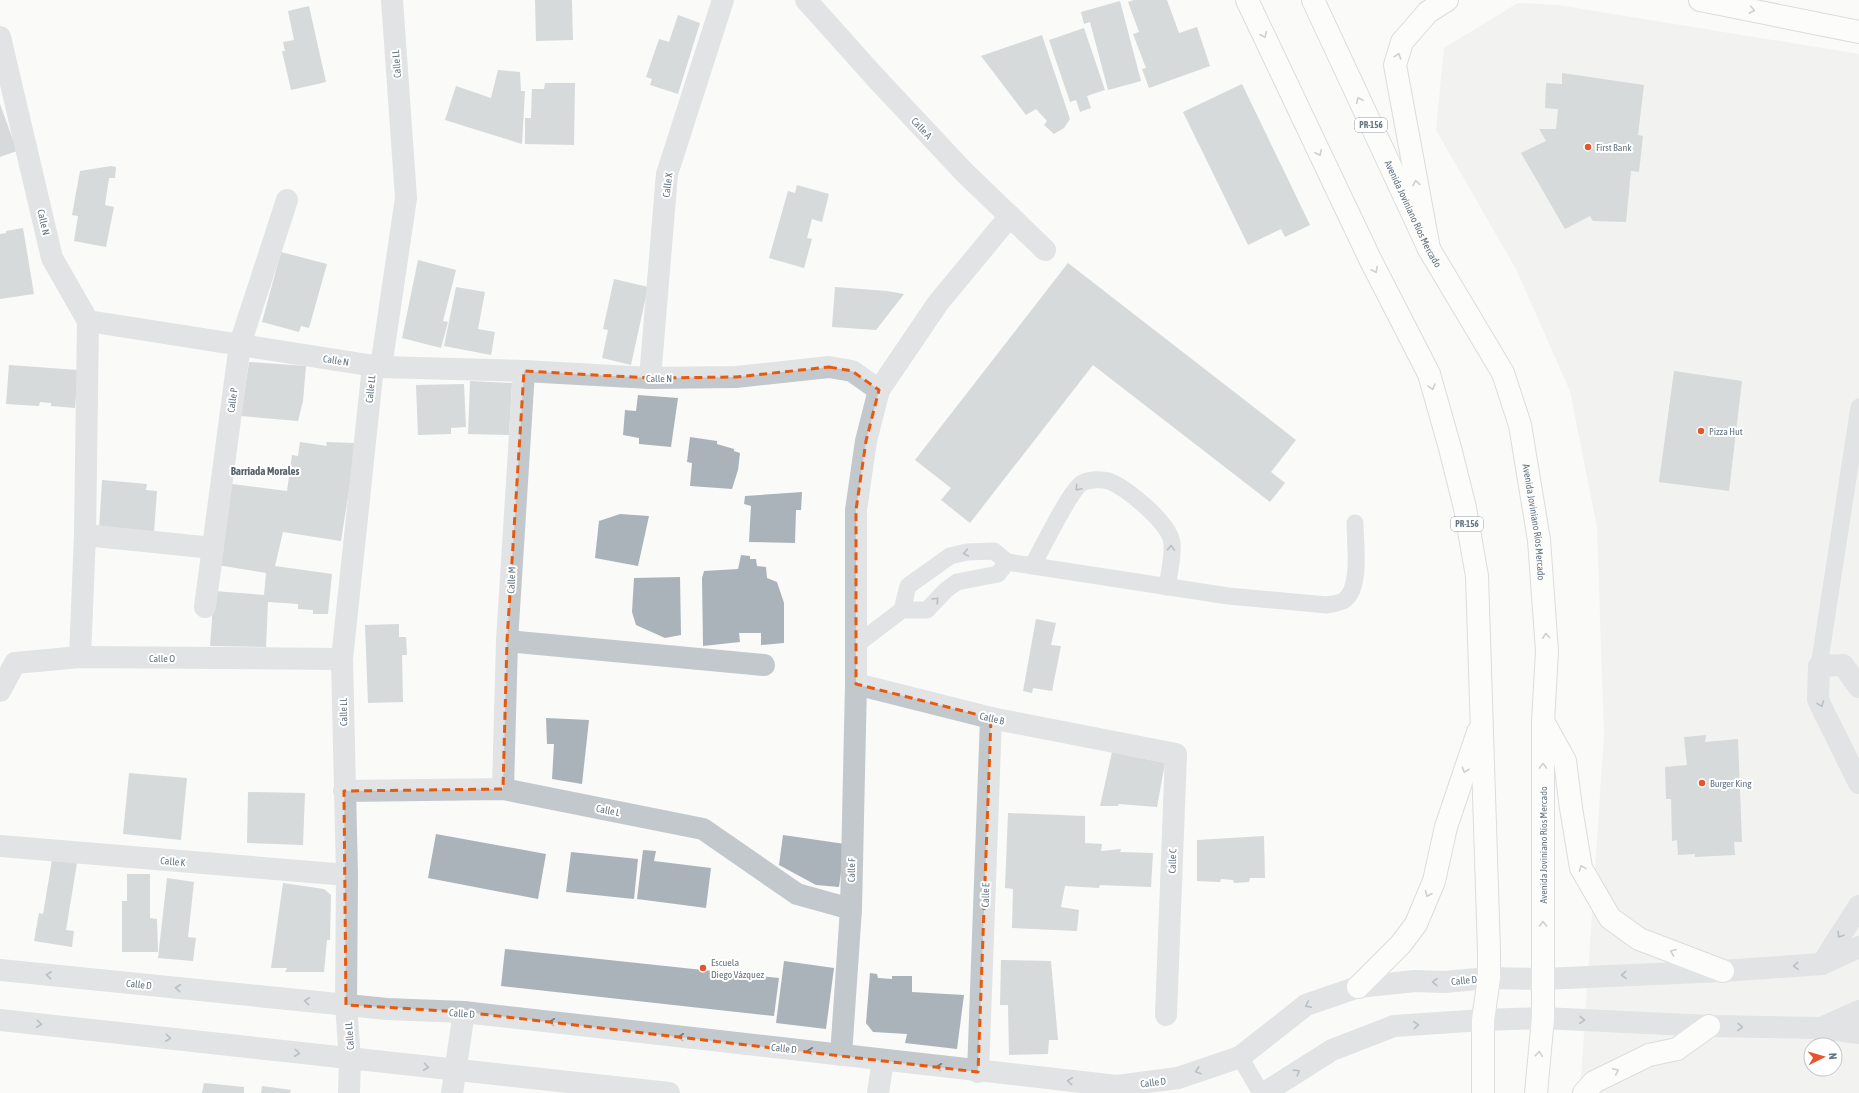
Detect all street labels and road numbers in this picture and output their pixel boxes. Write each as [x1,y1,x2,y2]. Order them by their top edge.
street label: Calle LL [390,49,403,78]
street label: Calle A [909,115,934,141]
road number: PR-156 [1355,118,1387,132]
street label: Avenida Joviniano Ríos Mercado [1382,159,1444,270]
street label: Calle X [661,172,675,198]
street label: Calle N [35,208,52,236]
street label: Calle N [322,353,350,368]
street label: Calle N [646,373,672,384]
street label: Calle LL [364,374,377,404]
street label: Calle P [225,387,240,413]
street label: Avenida Joviniano Ríos Mercado [1521,463,1547,581]
road number: PR-156 [1451,517,1483,531]
street label: Calle M [505,566,518,594]
street label: Calle O [149,653,175,664]
street label: Calle LL [338,698,349,726]
street label: Calle B [978,710,1006,727]
street label: Avenida Joviniano Ríos Mercado [1538,786,1549,904]
street label: Calle L [595,803,621,818]
street label: Calle C [1167,848,1178,874]
street label: Calle K [160,855,186,868]
street label: Calle F [846,858,857,882]
street label: Calle E [980,882,991,907]
street label: Calle D [1451,974,1478,987]
street label: Calle D [126,978,153,991]
street label: Calle D [449,1007,476,1020]
street label: Calle LL [343,1021,356,1050]
street label: Calle D [771,1042,798,1055]
street label: Calle D [1140,1075,1167,1090]

